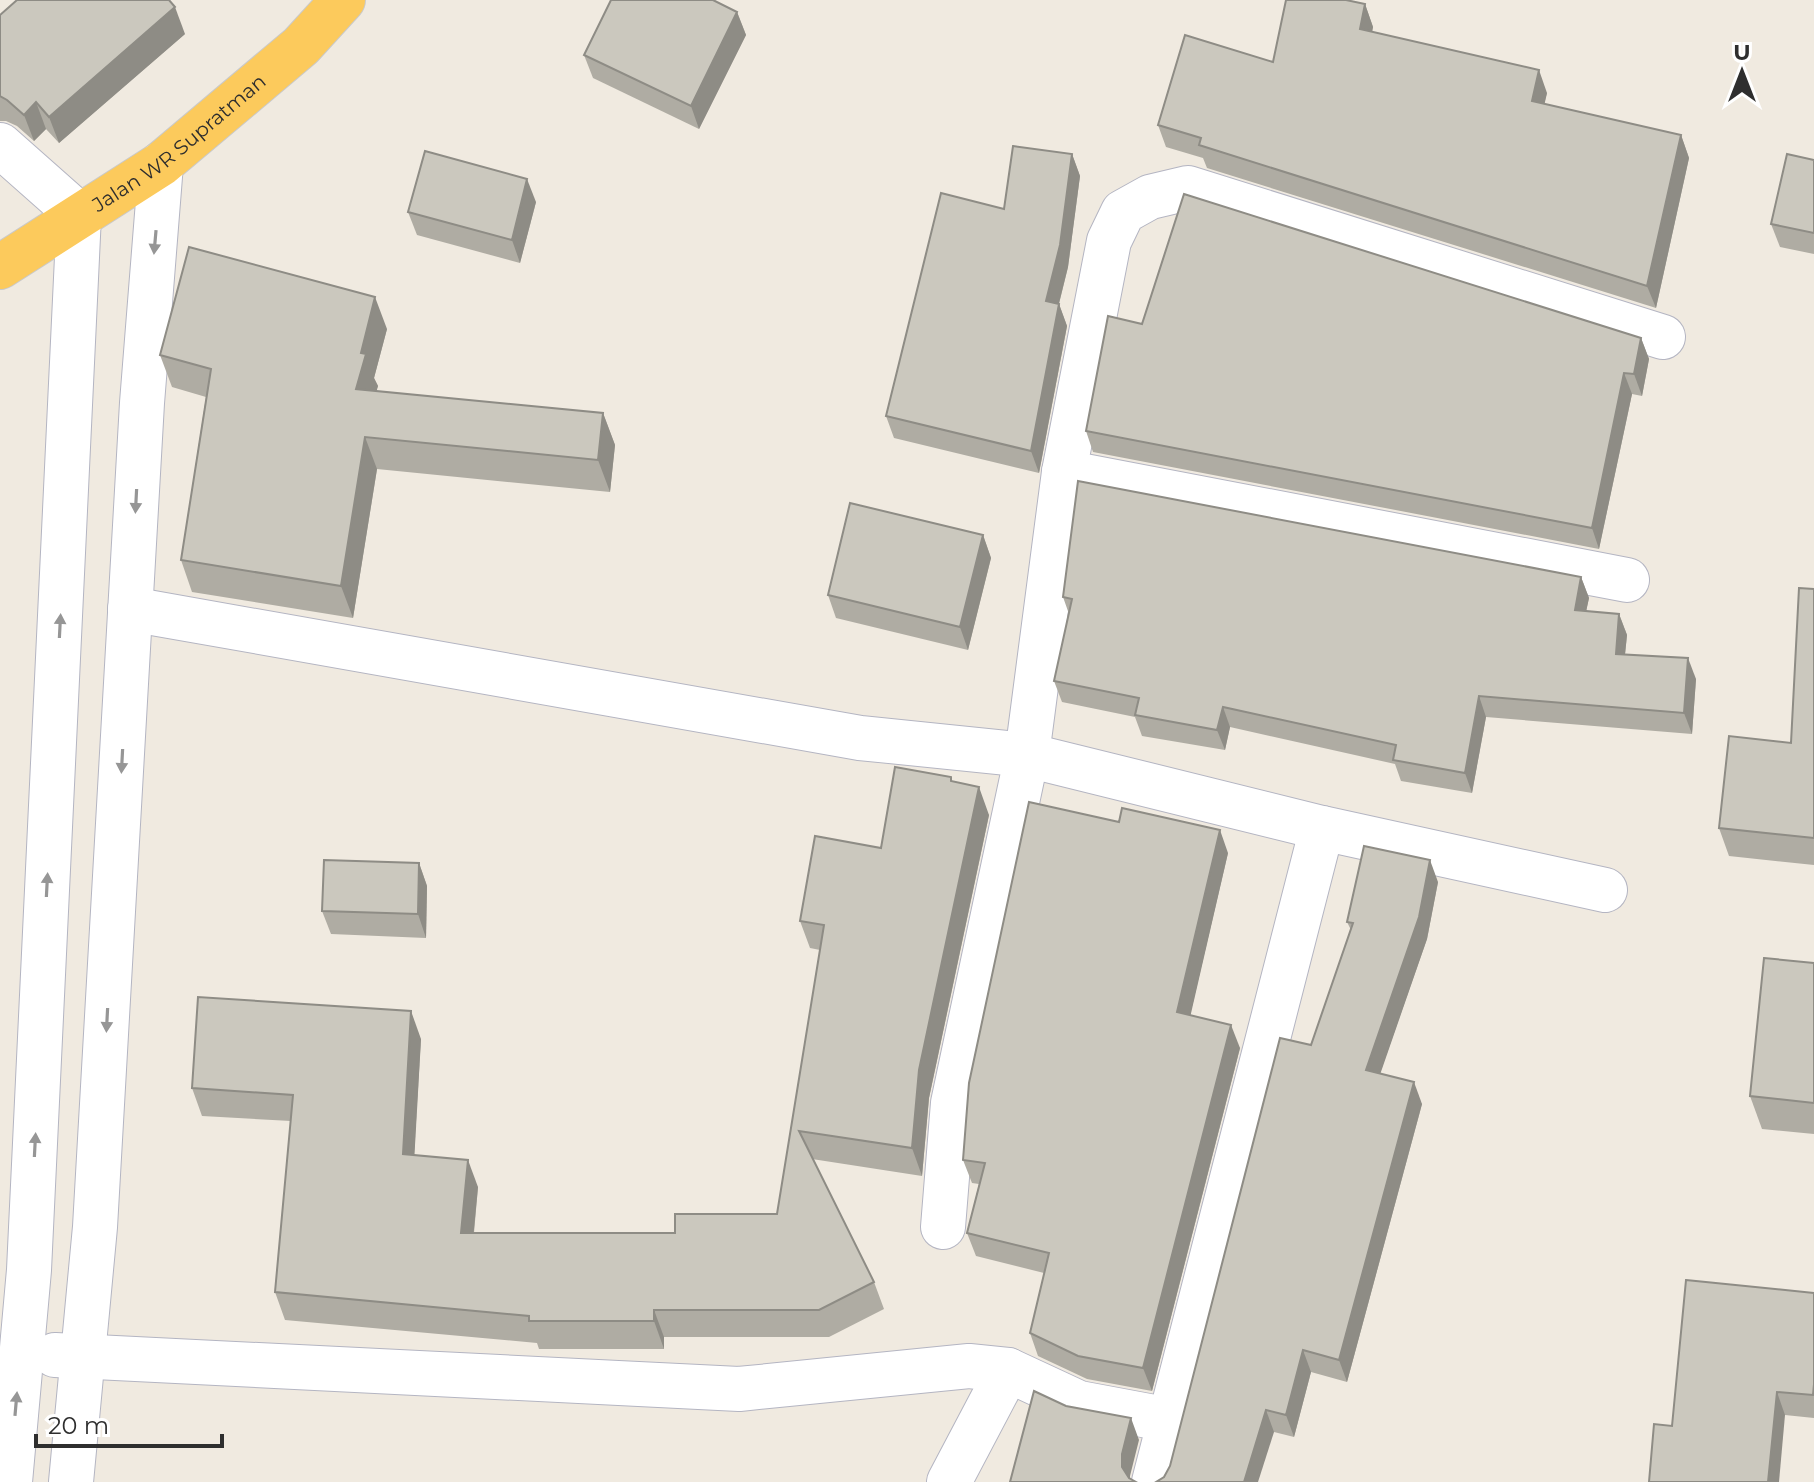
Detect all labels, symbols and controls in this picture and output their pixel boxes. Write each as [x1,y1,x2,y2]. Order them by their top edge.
north arrow [1702,32,1782,112]
text: U [1733,39,1751,66]
street label: Jalan WR Supratman [87,69,271,217]
one-way arrow [148,230,161,255]
one-way arrow [129,489,142,514]
one-way arrow [53,613,66,638]
one-way arrow [115,748,128,774]
one-way arrow [41,872,54,897]
one-way arrow [100,1008,113,1033]
one-way arrow [28,1132,41,1157]
one-way arrow [10,1391,23,1416]
scale bar [36,1398,222,1448]
text: 20 m [48,1411,109,1440]

